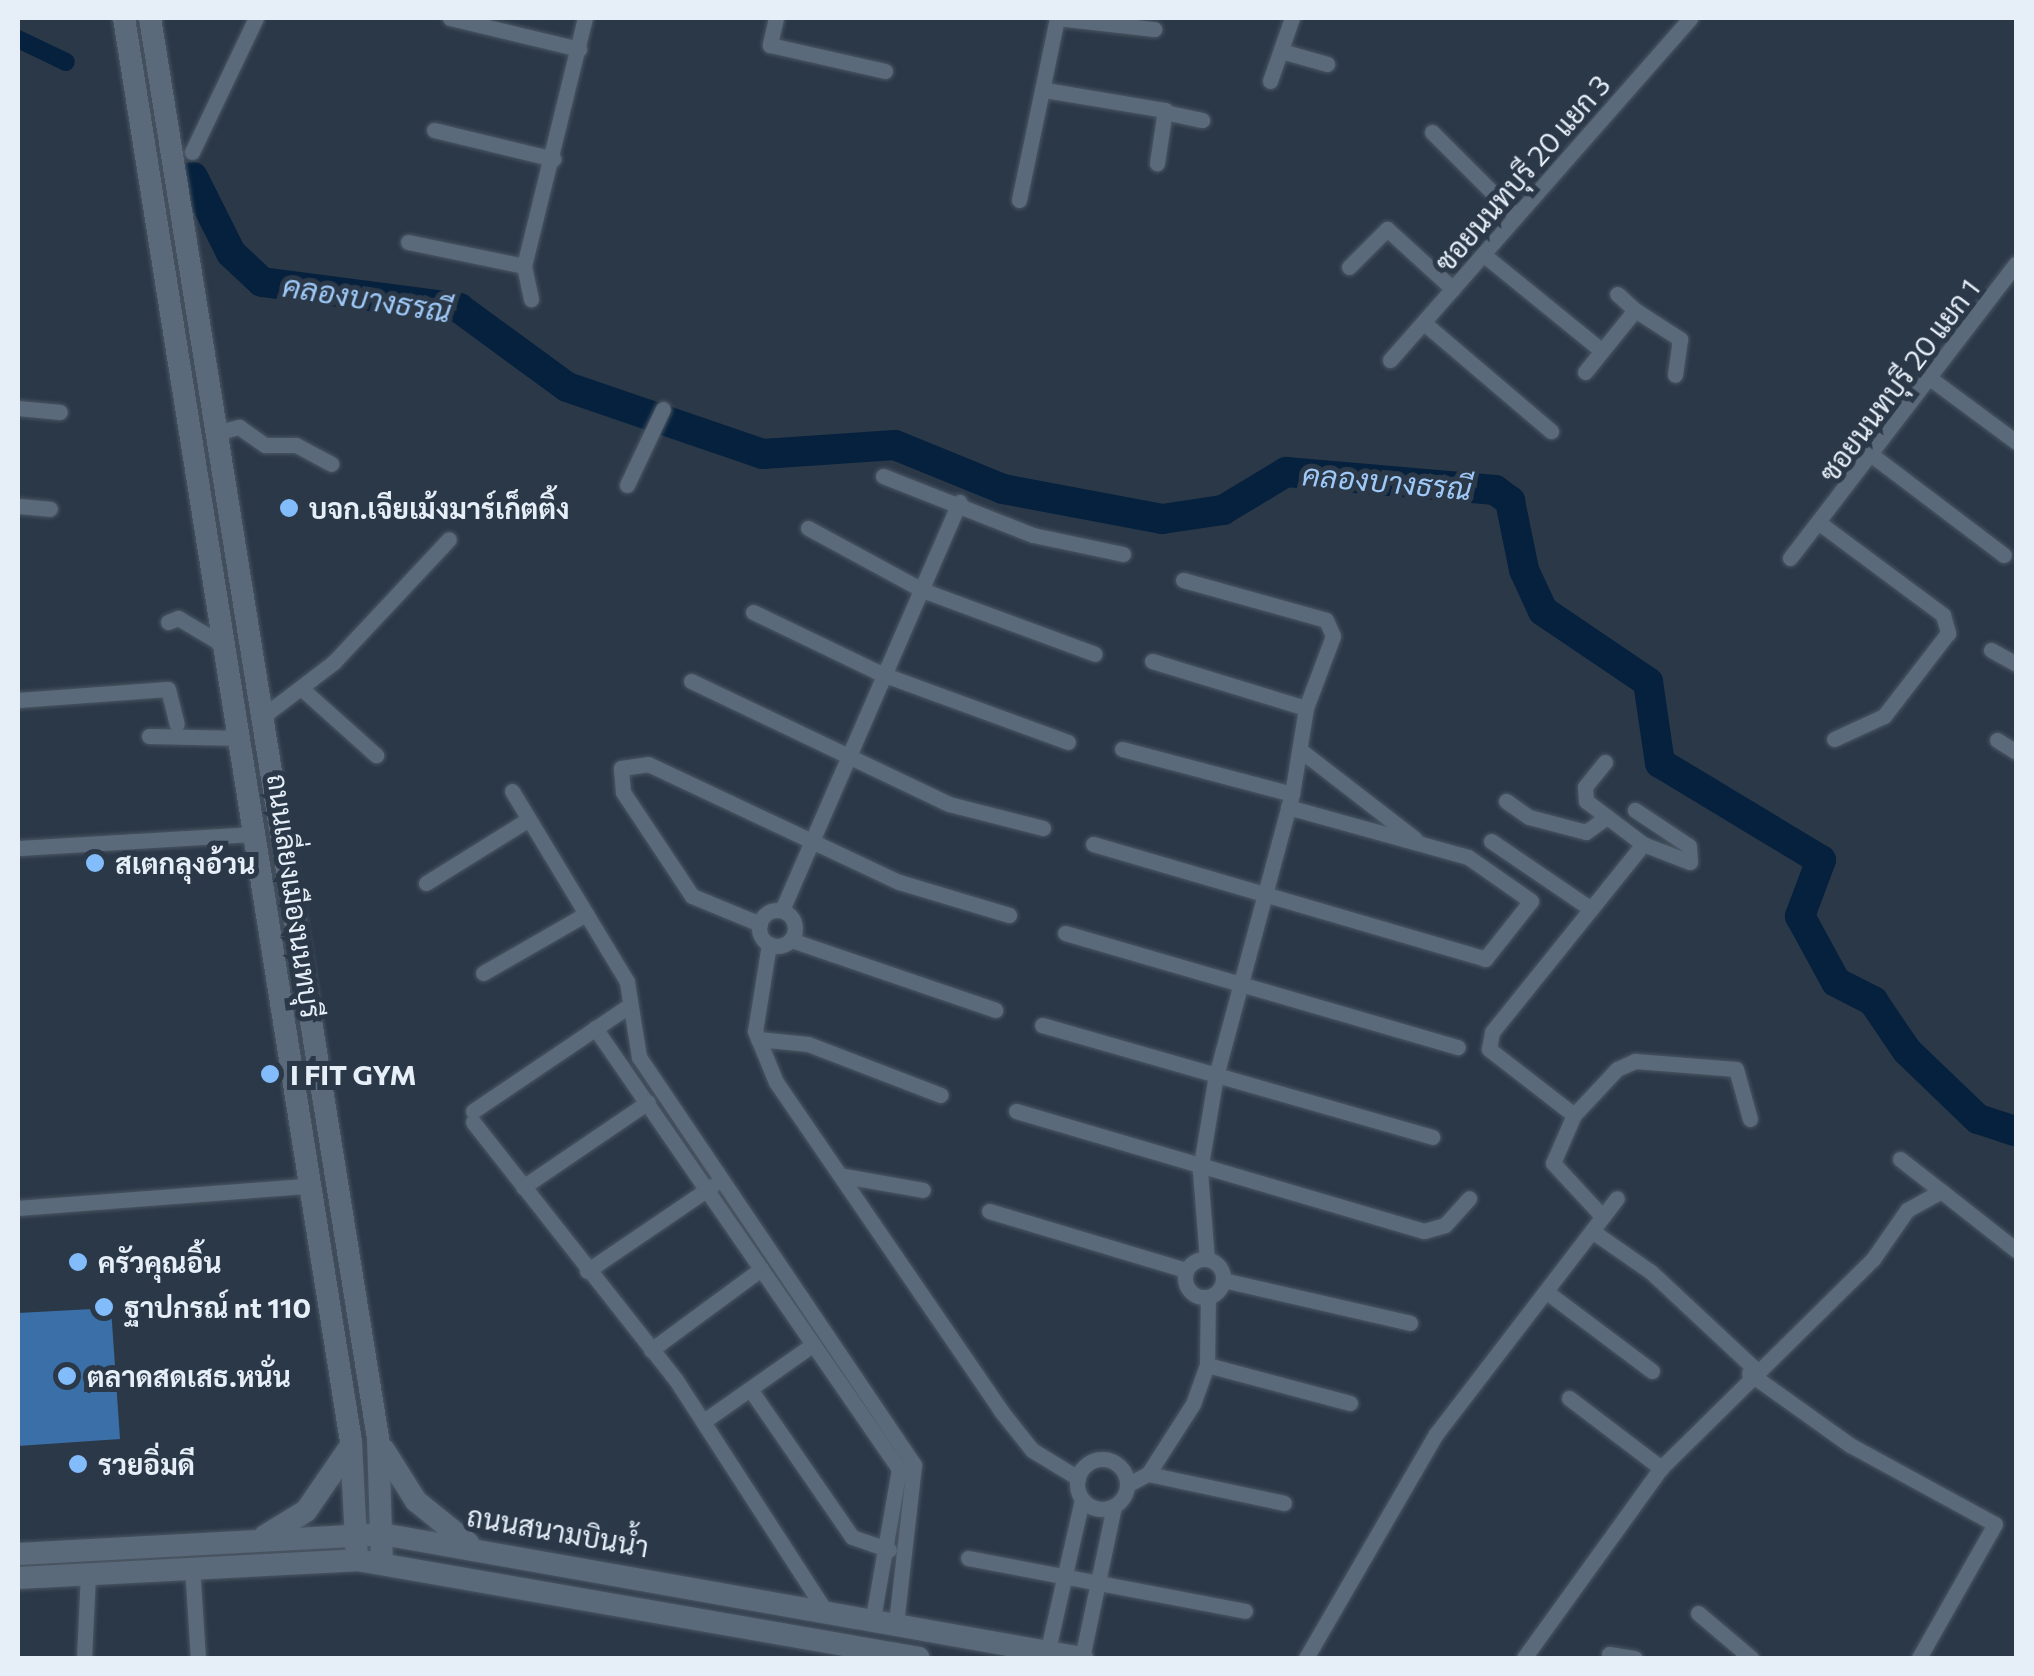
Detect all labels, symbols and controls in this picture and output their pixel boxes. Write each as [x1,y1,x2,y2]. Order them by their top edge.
street label: ซอยนนทบุรี 20 แยก 3 [1427,68,1617,278]
water label: คลองบางธรณี [280,267,454,329]
street label: ซอยนนทบุรี 20 แยก 1 [1812,272,1986,488]
water label: คลองบางธรณี [1301,456,1473,506]
place label: บจก.เจียเม้งมาร์เก็ตติ้ง [309,491,570,525]
marker: บจก.เจียเม้งมาร์เก็ตติ้ง [278,497,300,519]
street label: ถนนเลี่ยงเมืองนนทบุรี [261,772,329,1020]
place label: สเตกลุงอ้วน [115,846,256,880]
marker: สเตกลุงอ้วน [84,852,106,874]
place label: I FIT GYM [290,1057,417,1091]
marker: I FIT GYM [259,1063,281,1085]
place label: ครัวคุณอิ้น [98,1245,222,1279]
marker: ครัวคุณอิ้น [67,1251,89,1273]
place label: ฐาปกรณ์ nt 110 [124,1290,311,1324]
marker: ฐาปกรณ์ nt 110 [93,1296,115,1318]
place label: ตลาดสดเสธ.หนั่น [87,1359,291,1393]
marker: ตลาดสดเสธ.หนั่น [56,1365,78,1387]
place label: รวยอิ่มดี [98,1447,195,1481]
marker: รวยอิ่มดี [67,1453,89,1475]
street label: ถนนสนามบินน้ำ [464,1498,652,1564]

